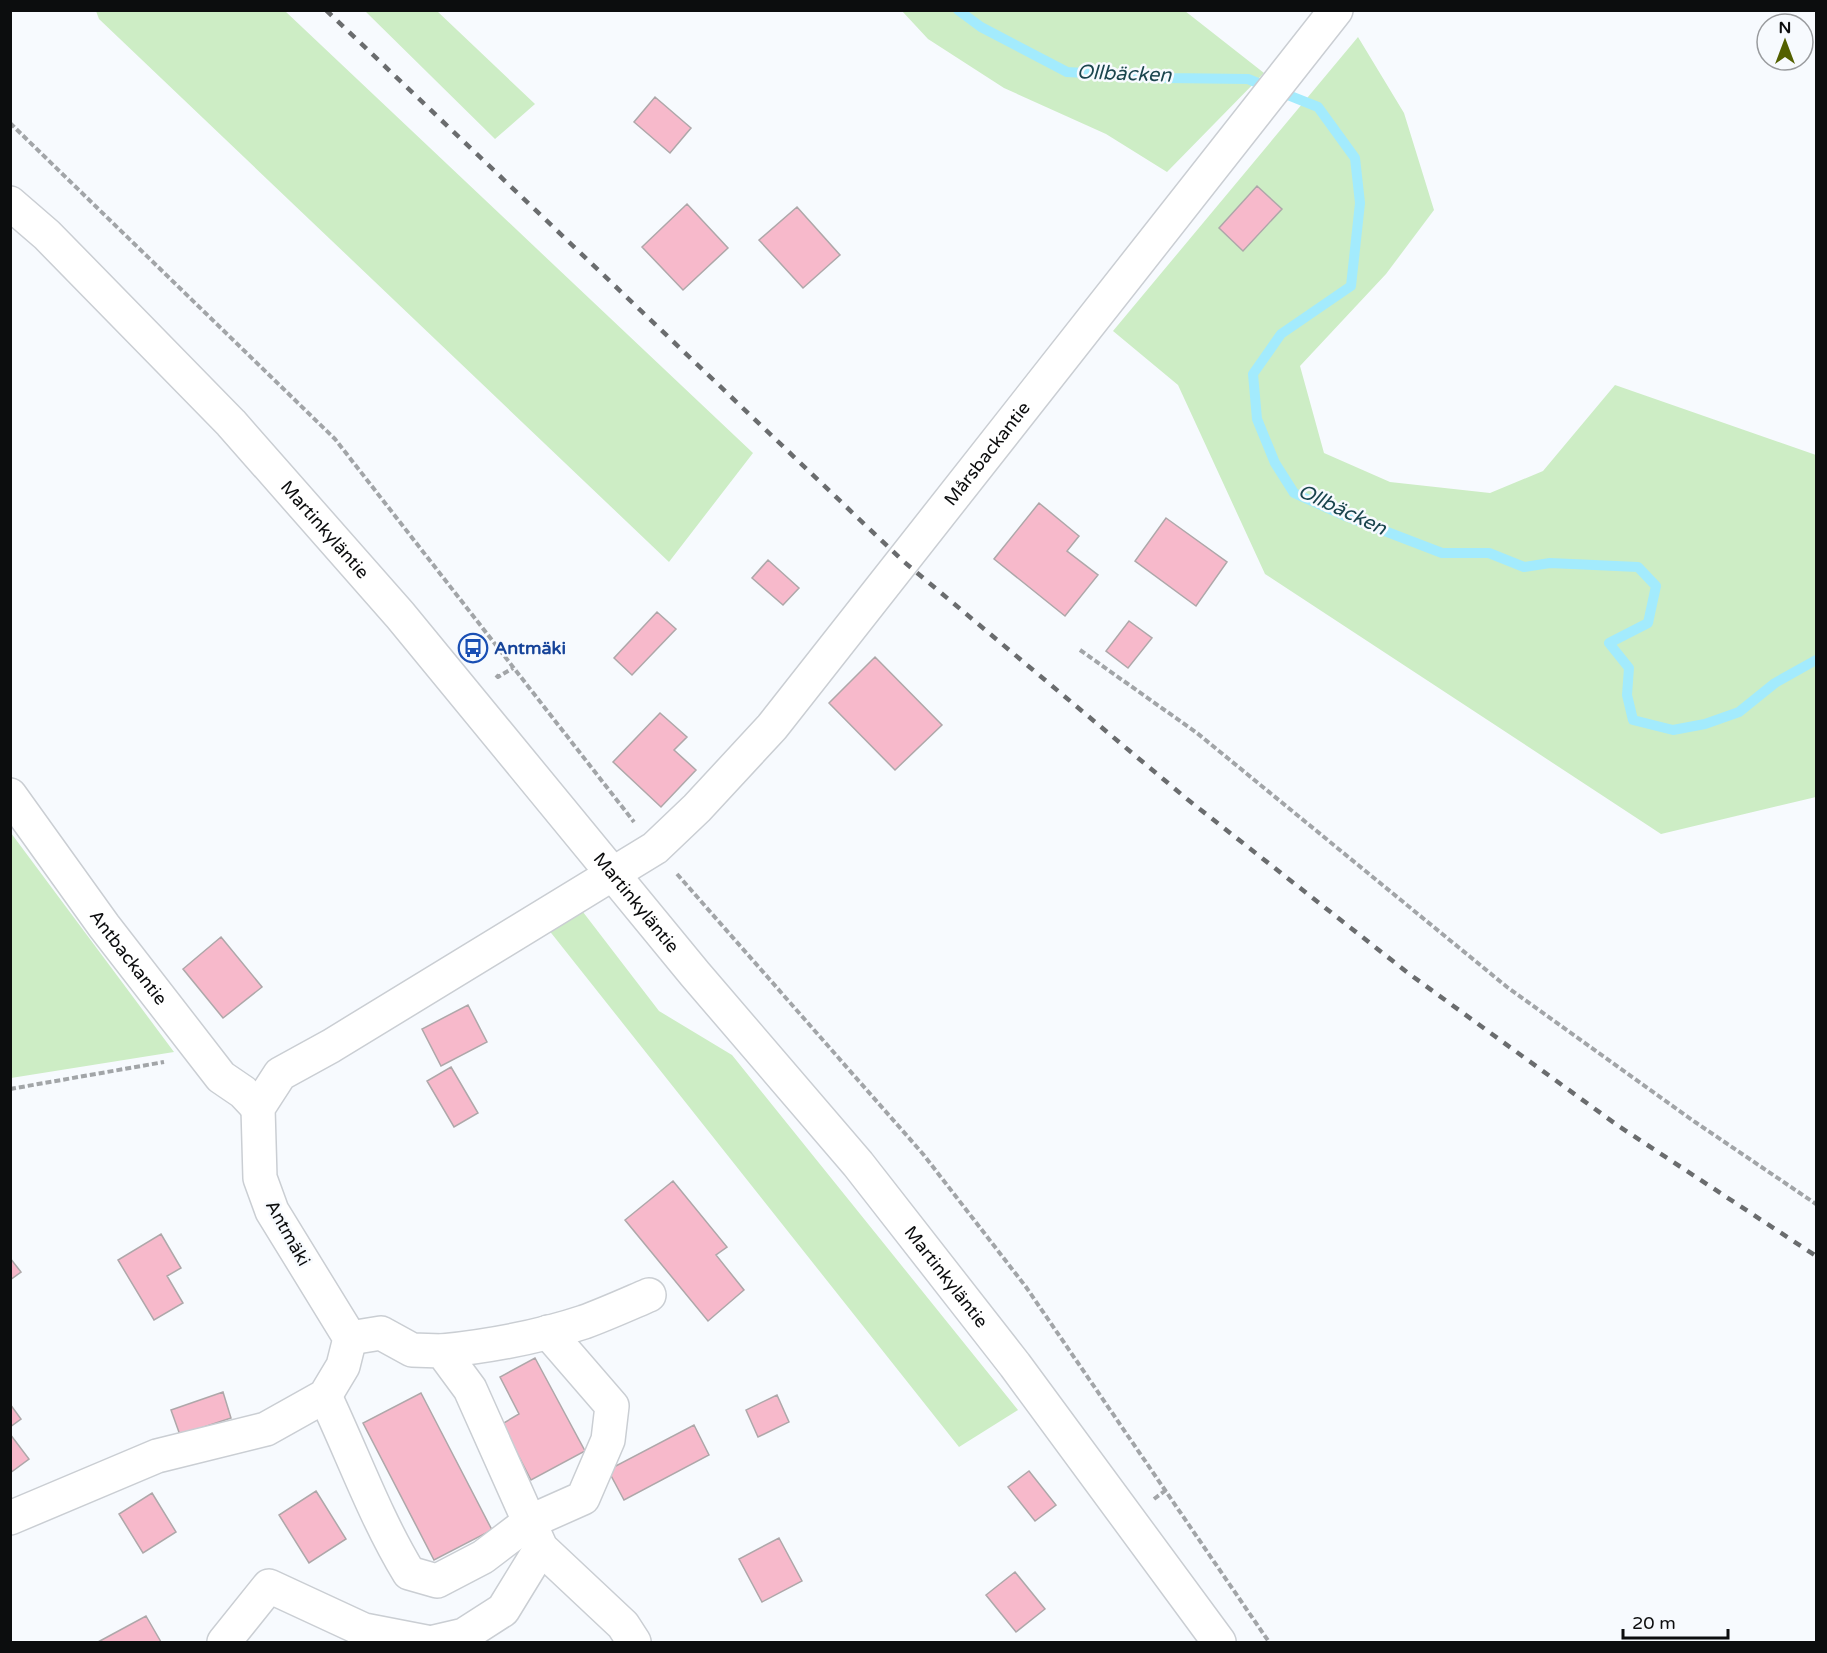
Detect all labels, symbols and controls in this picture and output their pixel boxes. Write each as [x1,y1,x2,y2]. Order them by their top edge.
north arrow [1755,12,1815,72]
text: N [1779,18,1791,38]
water label: Ollbäcken [1076,60,1173,88]
street label: Mårsbackantie [939,397,1035,510]
street label: Martinkyläntie [276,476,374,583]
water label: Ollbäcken [1294,479,1391,541]
bus stop icon: Antmäki [457,632,489,664]
place label: Antmäki [494,637,566,659]
street label: Martinkyläntie [589,848,684,957]
street label: Antbackantie [85,906,172,1009]
street label: Antmäki [261,1196,315,1270]
street label: Martinkyläntie [900,1222,993,1332]
scale bar [1623,1602,1728,1640]
text: 20 m [1632,1612,1676,1634]

